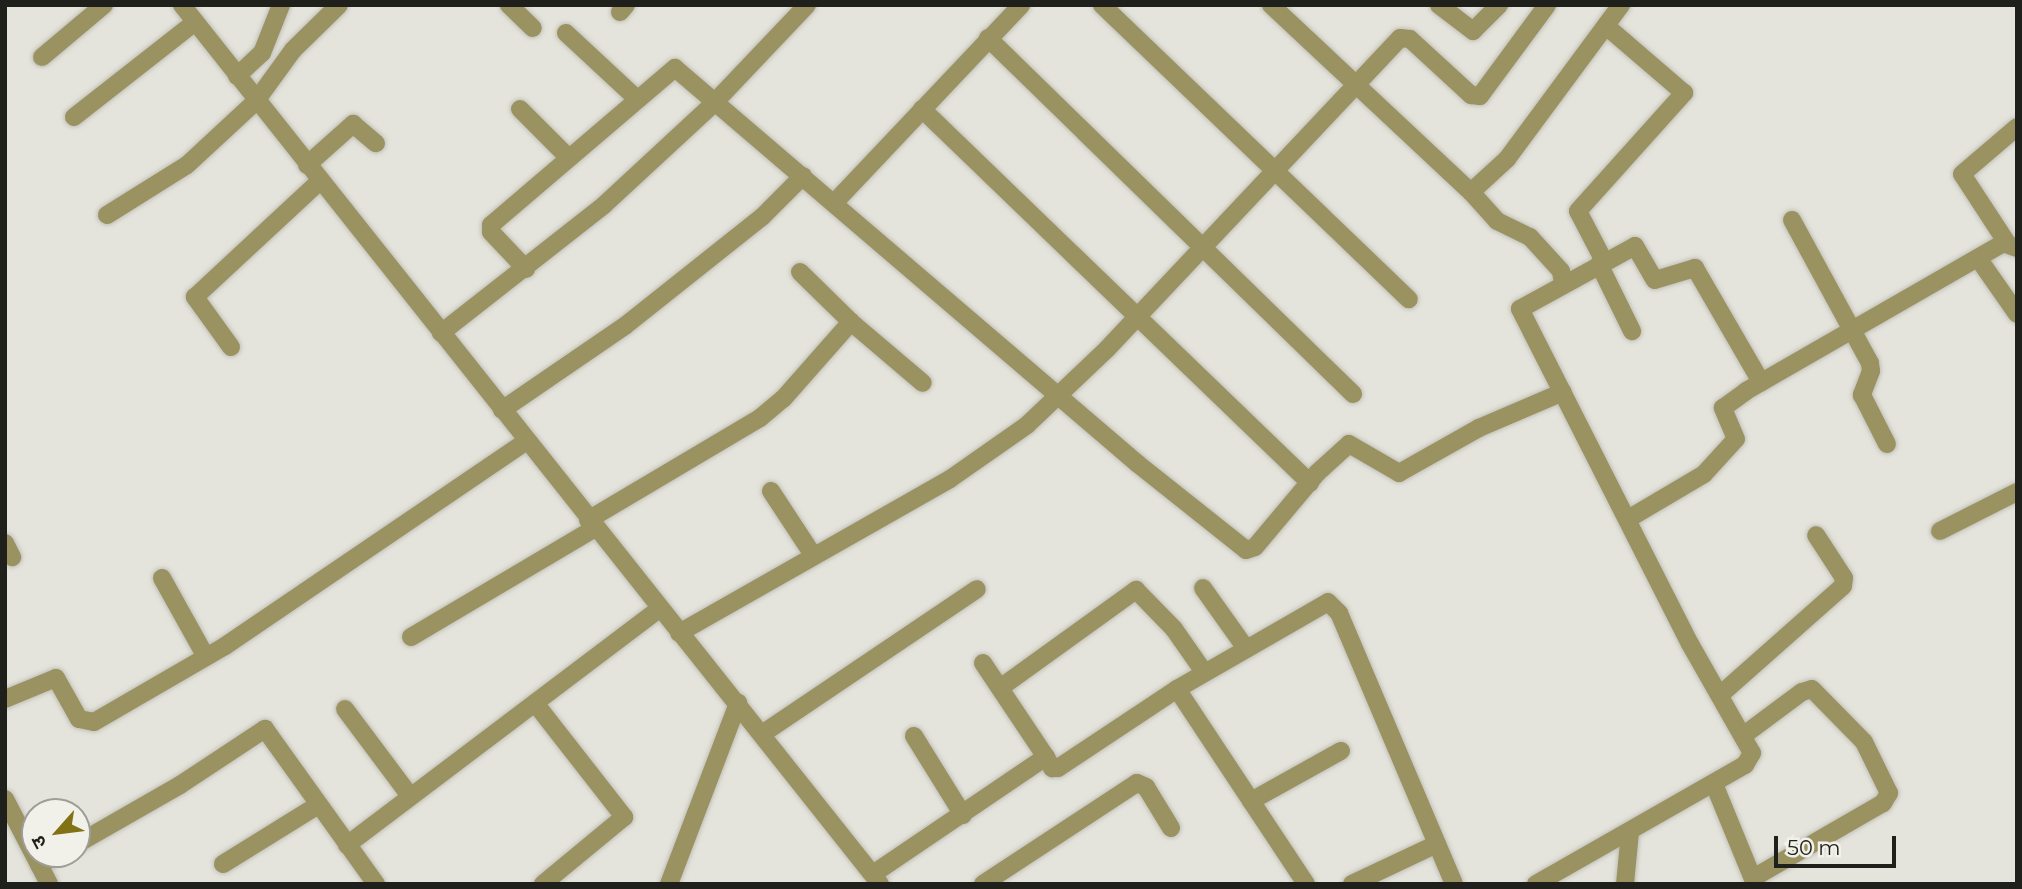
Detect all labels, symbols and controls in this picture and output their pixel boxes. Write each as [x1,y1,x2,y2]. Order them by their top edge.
north arrow [21,798,91,868]
scale bar [1777,822,1899,866]
text: उ [26,832,52,852]
text: 50 m [1787,835,1841,860]

